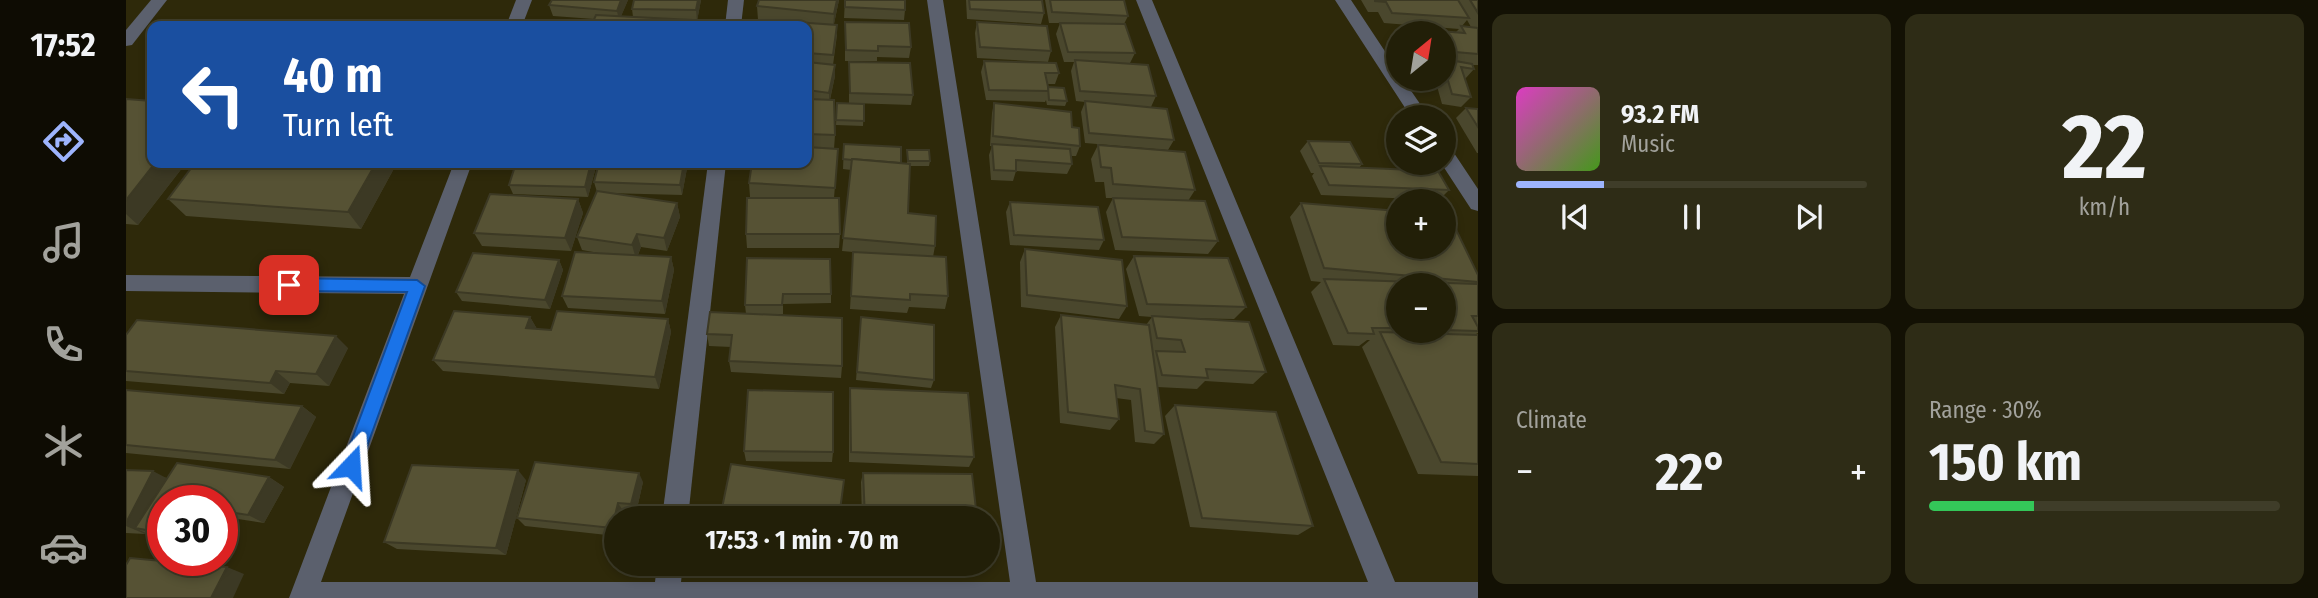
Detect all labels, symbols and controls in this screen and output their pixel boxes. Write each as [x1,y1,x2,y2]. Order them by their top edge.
north arrow [1386,21,1456,91]
map controls [1386,21,1456,343]
text: 17:52 [31,26,95,64]
text: 40 m [283,46,383,105]
icon: left [168,49,259,140]
text: 22 [2062,93,2147,202]
text: 93.2 FM [1621,99,1699,130]
button: layers [1386,105,1456,175]
text: Turn left [283,106,393,144]
icon: directions [39,117,88,166]
text: Music [1621,130,1675,158]
button: + [1386,189,1456,259]
text: km/h [2079,193,2130,221]
icon: previous [1556,198,1594,236]
icon: pause [1673,198,1711,236]
icon: next [1790,198,1828,236]
icon: music [39,218,88,267]
pin [259,255,319,315]
icon: arrive [270,266,308,304]
button: − [1386,273,1456,343]
icon: phone [39,320,88,369]
text: Range · 30% [1929,396,2042,424]
text: Climate [1516,406,1587,434]
icon: climate [39,421,88,470]
position arrow [314,429,388,503]
text: 150 km [1929,431,2082,494]
text: 22° [1655,441,1728,504]
text: − [1516,449,1533,495]
text: + [1850,449,1867,495]
speed limit sign: 30 [147,485,238,576]
icon: car [39,523,88,572]
text: 17:53 · 1 min · 70 m [705,525,899,556]

